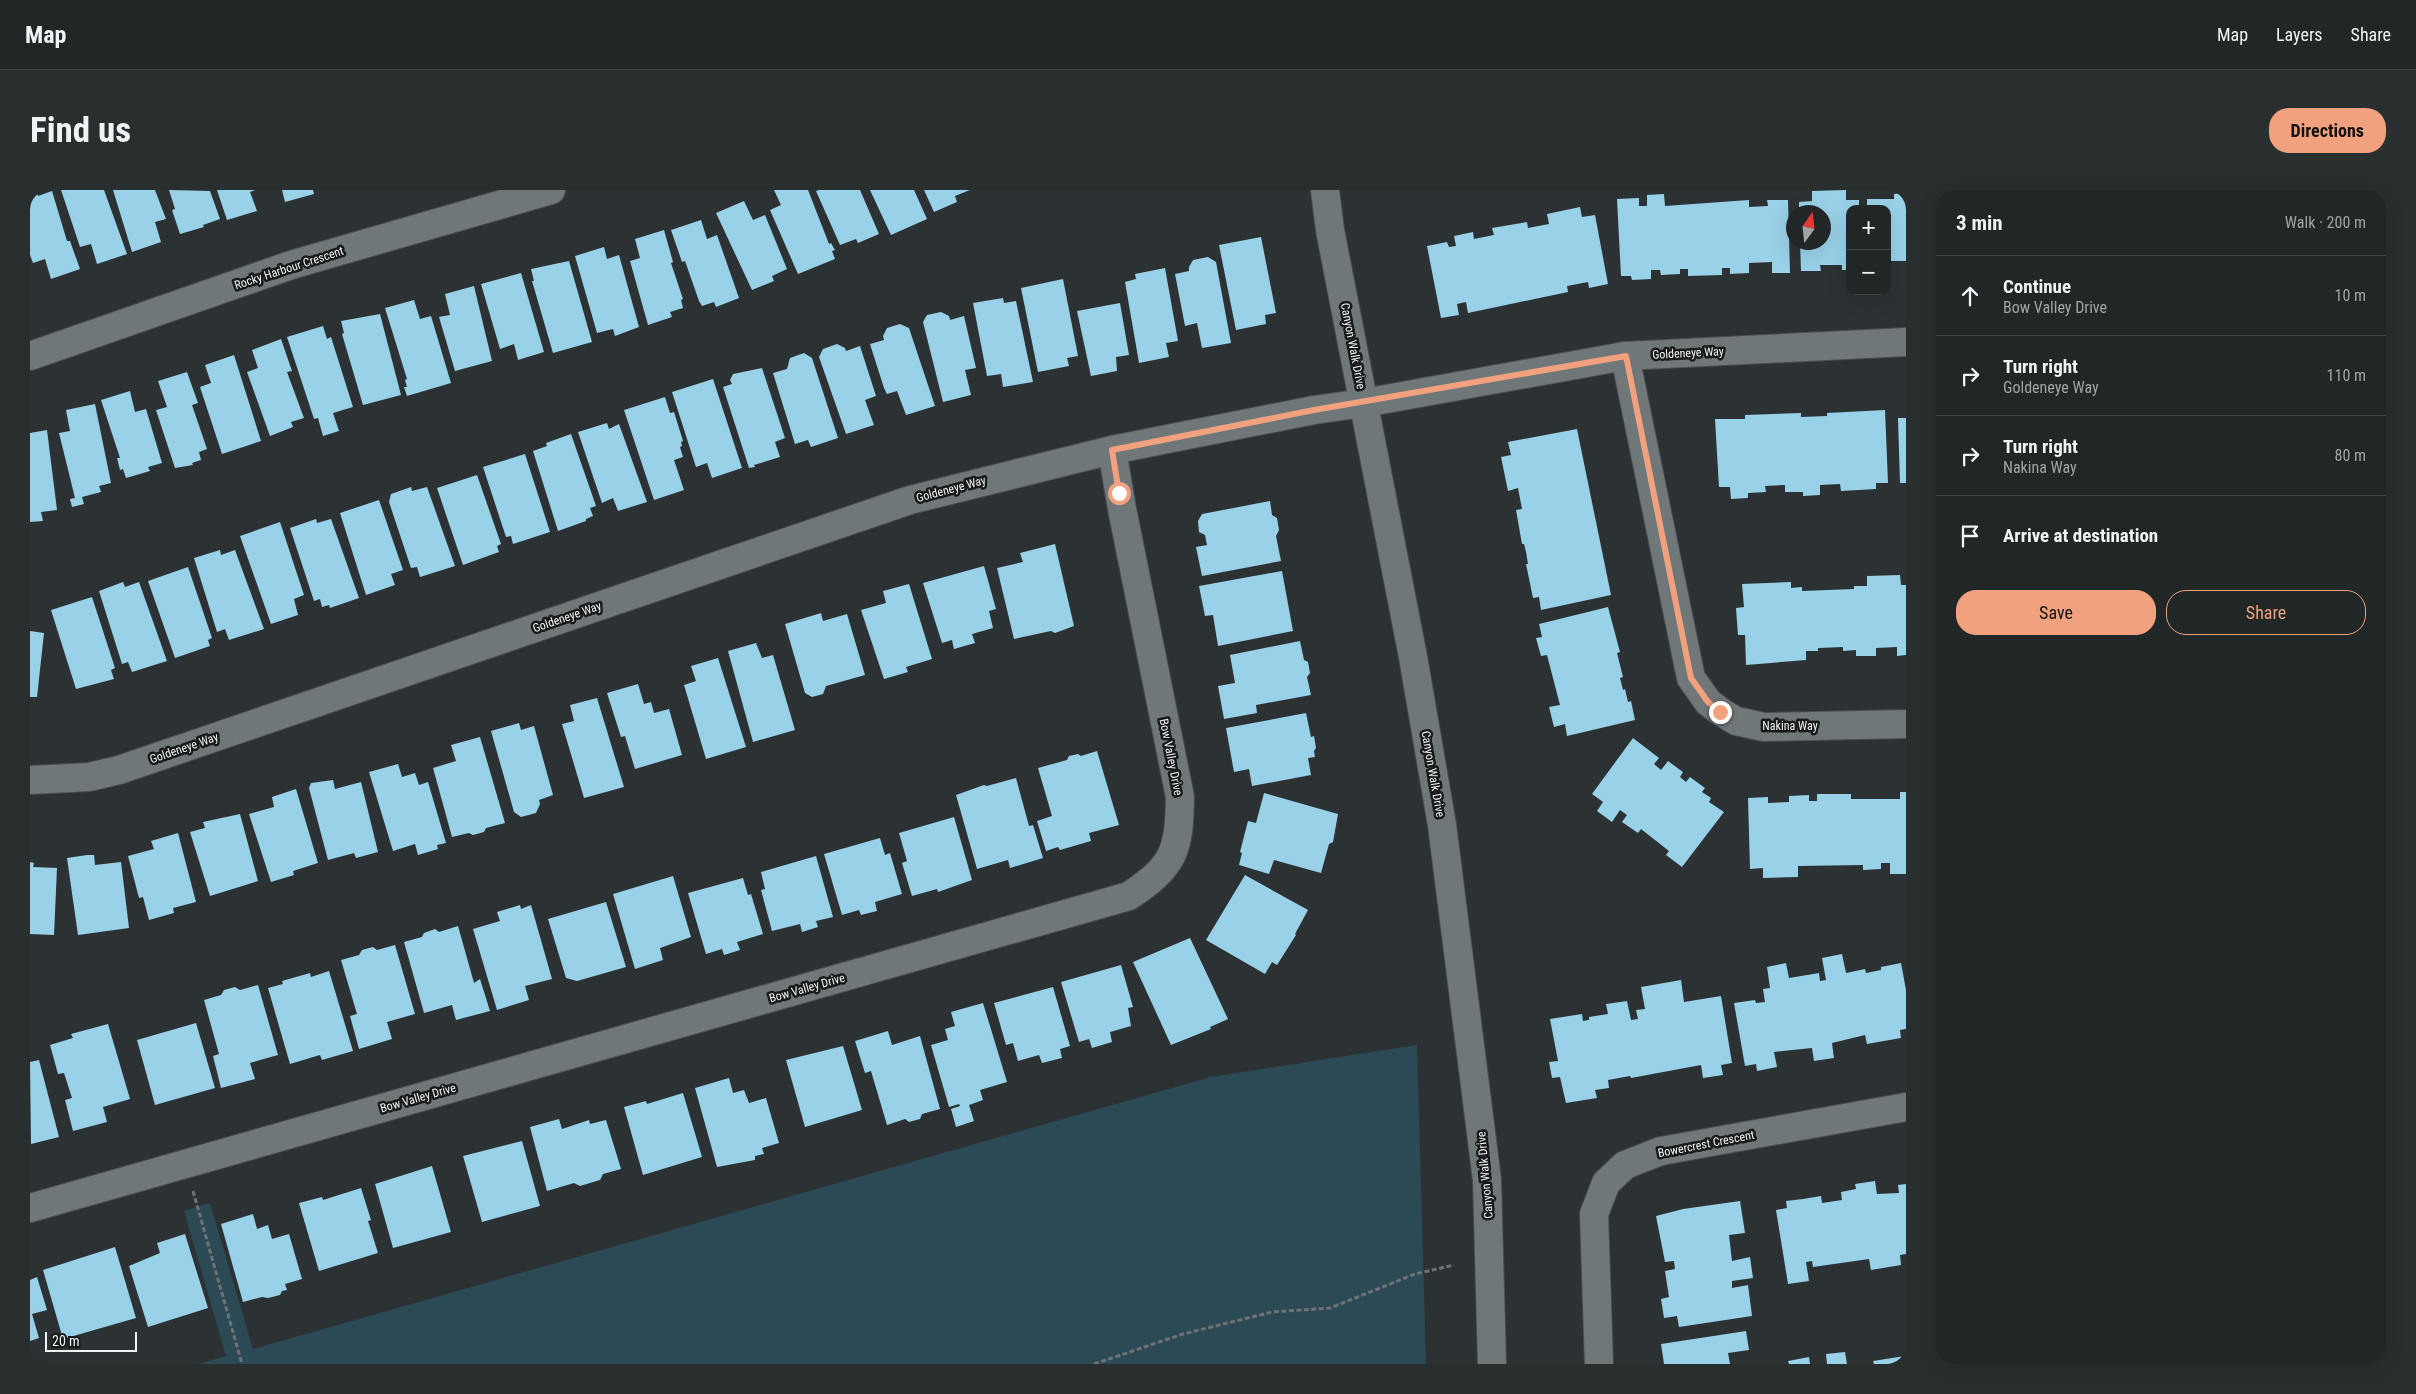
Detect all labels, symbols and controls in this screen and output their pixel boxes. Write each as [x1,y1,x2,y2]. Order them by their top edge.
text: Map [25,21,66,49]
text: Map [2217,24,2248,45]
text: Layers [2276,24,2323,45]
text: Share [2351,24,2391,45]
button: Directions [2269,108,2386,153]
text: Find us [30,110,131,151]
north arrow [1786,205,1831,250]
map controls [1846,205,1891,295]
button: + [1846,205,1891,250]
text: 3 min [1956,211,2003,235]
text: Walk · 200 m [2285,213,2366,232]
street label: Rocky Harbour Crescent [233,244,346,292]
button: − [1846,250,1891,295]
text: Continue [2003,275,2071,298]
icon: ahead [1956,282,1984,310]
text: 10 m [2334,286,2366,305]
text: Bow Valley Drive [2003,298,2107,317]
street label: Canyon Walk Drive [1338,302,1368,391]
street label: Goldeneye Way [1652,344,1724,362]
text: Turn right [2003,355,2078,378]
icon: right [1956,362,1984,390]
text: 110 m [2327,366,2366,385]
text: Goldeneye Way [2003,378,2099,397]
text: Turn right [2003,435,2078,458]
icon: right [1956,442,1984,470]
text: 80 m [2334,446,2366,465]
text: Nakina Way [2003,458,2077,477]
street label: Goldeneye Way [915,473,987,505]
route start [1108,482,1131,505]
icon: arrive [1956,522,1984,550]
text: Arrive at destination [2003,524,2158,547]
button: Save [1956,590,2156,635]
button: Share [2166,590,2366,635]
street label: Goldeneye Way [531,599,603,635]
route end [1709,701,1732,724]
street label: Bow Valley Drive [1157,717,1185,797]
street label: Nakina Way [1762,719,1818,733]
street label: Goldeneye Way [148,730,220,766]
street label: Canyon Walk Drive [1419,730,1448,819]
street label: Bow Valley Drive [768,970,847,1005]
street label: Bow Valley Drive [379,1080,458,1115]
street label: Bowercrest Crescent [1657,1128,1756,1160]
street label: Canyon Walk Drive [1474,1130,1496,1219]
scale bar [45,1329,138,1352]
text: 20 m [52,1333,80,1349]

